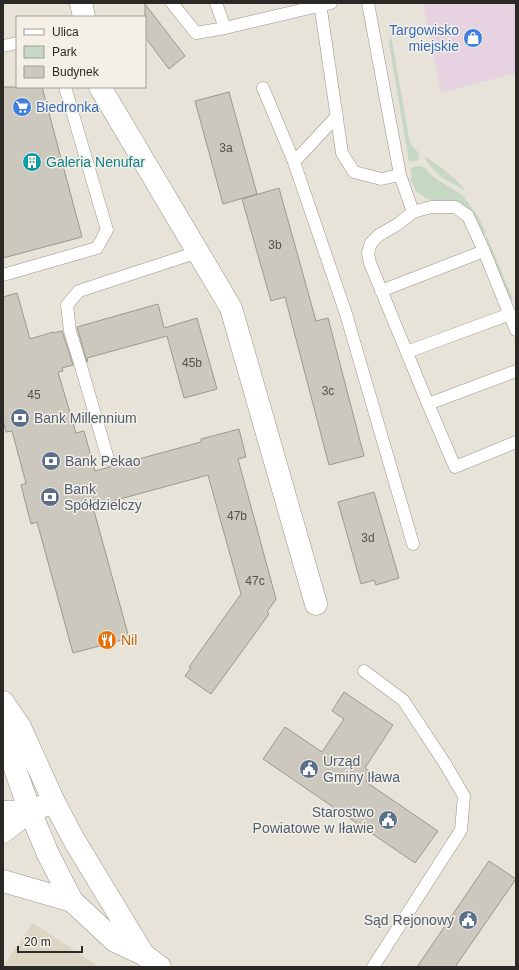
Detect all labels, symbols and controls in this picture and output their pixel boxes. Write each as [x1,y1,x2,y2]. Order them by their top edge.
legend [16,16,146,88]
place label: Targowisko miejskie [389,22,459,54]
text: Ulica [52,25,79,39]
shop icon: Targowisko miejskie [462,27,484,49]
text: Park [52,45,78,59]
text: Budynek [52,65,100,79]
supermarket icon: Biedronka [11,96,33,118]
place label: Biedronka [36,99,99,115]
house number: 3a [219,141,233,155]
building icon: Galeria Nenufar [21,151,43,173]
place label: Galeria Nenufar [46,154,145,170]
house number: 3b [268,238,282,252]
house number: 45b [182,356,202,370]
house number: 3c [322,384,334,398]
house number: 45 [27,388,41,402]
bank icon: Bank Millennium [9,407,31,429]
place label: Bank Millennium [34,410,137,426]
bank icon: Bank Pekao [40,450,62,472]
place label: Bank Pekao [65,453,141,469]
place label: Bank Spółdzielczy [64,481,142,513]
bank icon: Bank Spółdzielczy [39,486,61,508]
house number: 47b [227,509,247,523]
house number: 3d [361,531,375,545]
house number: 47c [245,574,265,588]
restaurant icon: Nil [96,629,118,651]
place label: Nil [121,632,137,648]
place label: Urząd Gminy Iława [323,753,400,785]
public building icon: Urząd Gminy Iława [298,758,320,780]
place label: Starostwo Powiatowe w Iławie [253,804,374,836]
public building icon: Starostwo Powiatowe w Iławie [377,809,399,831]
public building icon: Sąd Rejonowy [457,909,479,931]
place label: Sąd Rejonowy [364,912,454,928]
scale bar [18,928,82,954]
text: 20 m [24,935,51,949]

